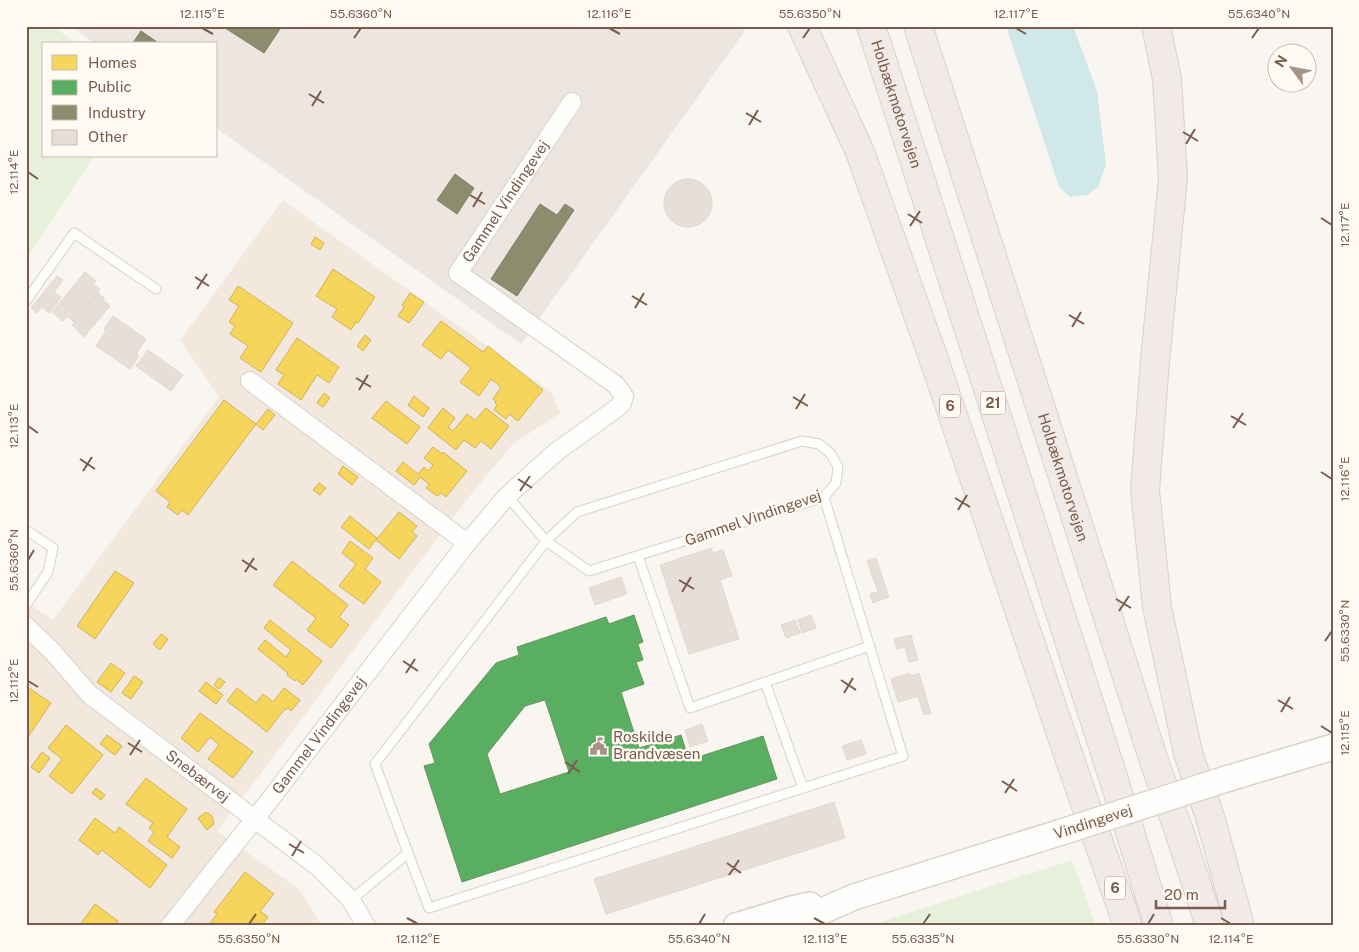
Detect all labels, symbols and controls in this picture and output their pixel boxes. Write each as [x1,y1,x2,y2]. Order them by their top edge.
text: 12.115°E [179,7,225,21]
text: 55.6360°N [330,7,392,21]
text: 12.116°E [587,7,631,21]
text: 55.6350°N [779,7,841,21]
text: 12.117°E [994,7,1038,21]
text: 55.6340°N [1228,7,1290,21]
street label: Holbækmotorvejen [868,38,925,170]
legend [42,42,218,158]
north arrow [1266,42,1316,92]
text: N [1271,52,1291,70]
text: Homes [88,54,137,71]
text: Public [88,78,132,95]
text: Industry [88,104,146,121]
text: Other [88,128,128,145]
street label: Gammel Vindingevej [459,137,552,265]
text: 12.114°E [7,149,21,195]
text: 12.117°E [1338,203,1352,247]
road number: 21 [980,392,1006,414]
road number: 6 [940,394,960,418]
text: 12.113°E [7,403,21,449]
street label: Holbækmotorvejen [1035,411,1092,543]
text: 12.116°E [1338,457,1352,501]
street label: Gammel Vindingevej [682,486,823,549]
text: 55.6360°N [7,529,21,591]
text: 55.6330°N [1338,600,1352,662]
text: 12.112°E [7,659,21,703]
street label: Gammel Vindingevej [268,673,369,797]
text: 12.115°E [1338,710,1352,756]
place label: Roskilde Brandvæsen [613,728,700,762]
public building icon: Roskilde Brandvæsen [589,736,609,756]
street label: Snebærvej [163,746,233,805]
street label: Vindingevej [1052,801,1134,842]
road number: 6 [1105,876,1125,900]
scale bar [1156,877,1225,909]
text: 20 m [1164,886,1199,903]
text: 55.6350°N [218,932,280,946]
text: 12.112°E [396,932,440,946]
text: 55.6340°N [668,932,730,946]
text: 12.113°E [802,932,848,946]
text: 55.6335°N [892,932,954,946]
text: 55.6330°N [1117,932,1179,946]
text: 12.114°E [1208,932,1254,946]

